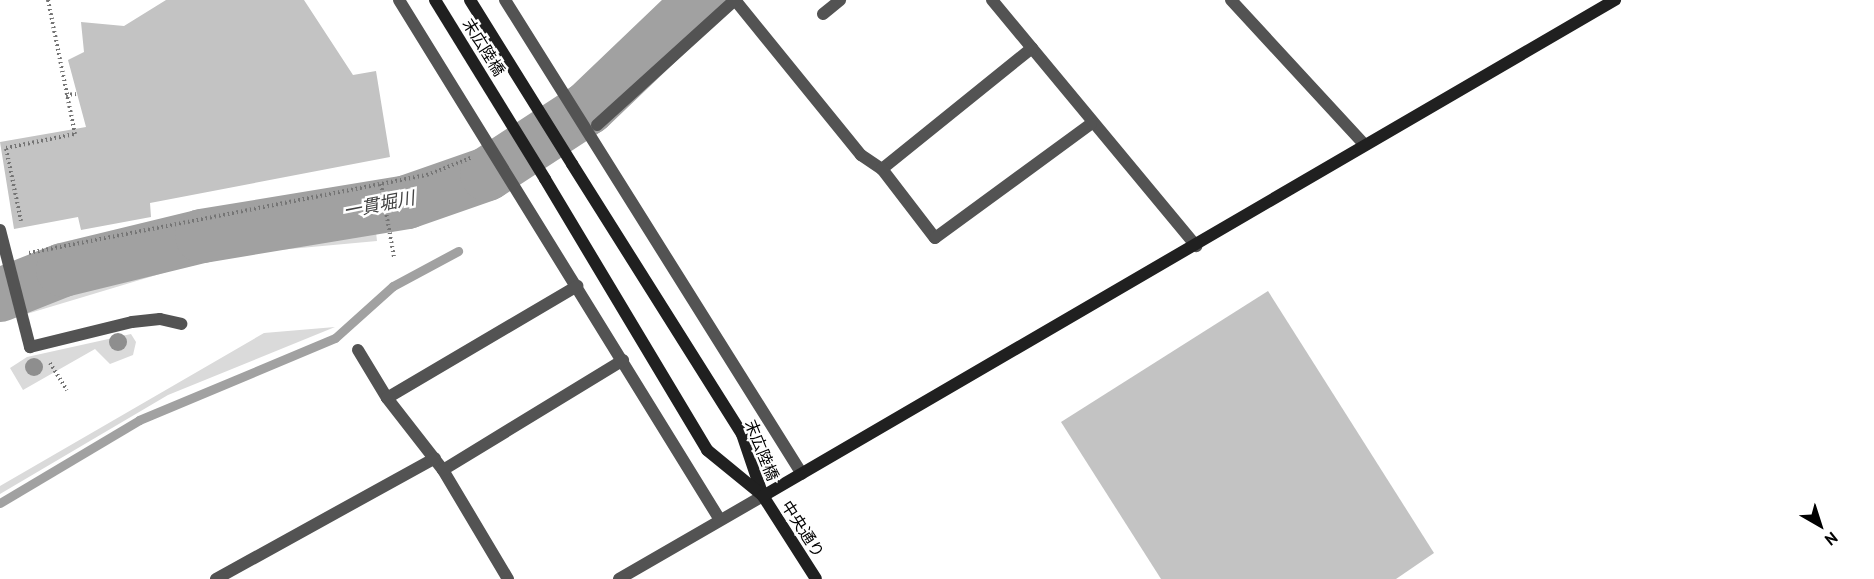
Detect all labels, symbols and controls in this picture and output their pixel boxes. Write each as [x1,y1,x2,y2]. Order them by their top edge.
street label: 末広陸橋 [459,15,509,79]
water label: 一貫堀川 [342,188,416,222]
street label: 末広陸橋 [741,417,783,483]
north arrow [1790,495,1850,555]
street label: 中央通り [778,497,828,561]
text: N [1821,528,1842,550]

